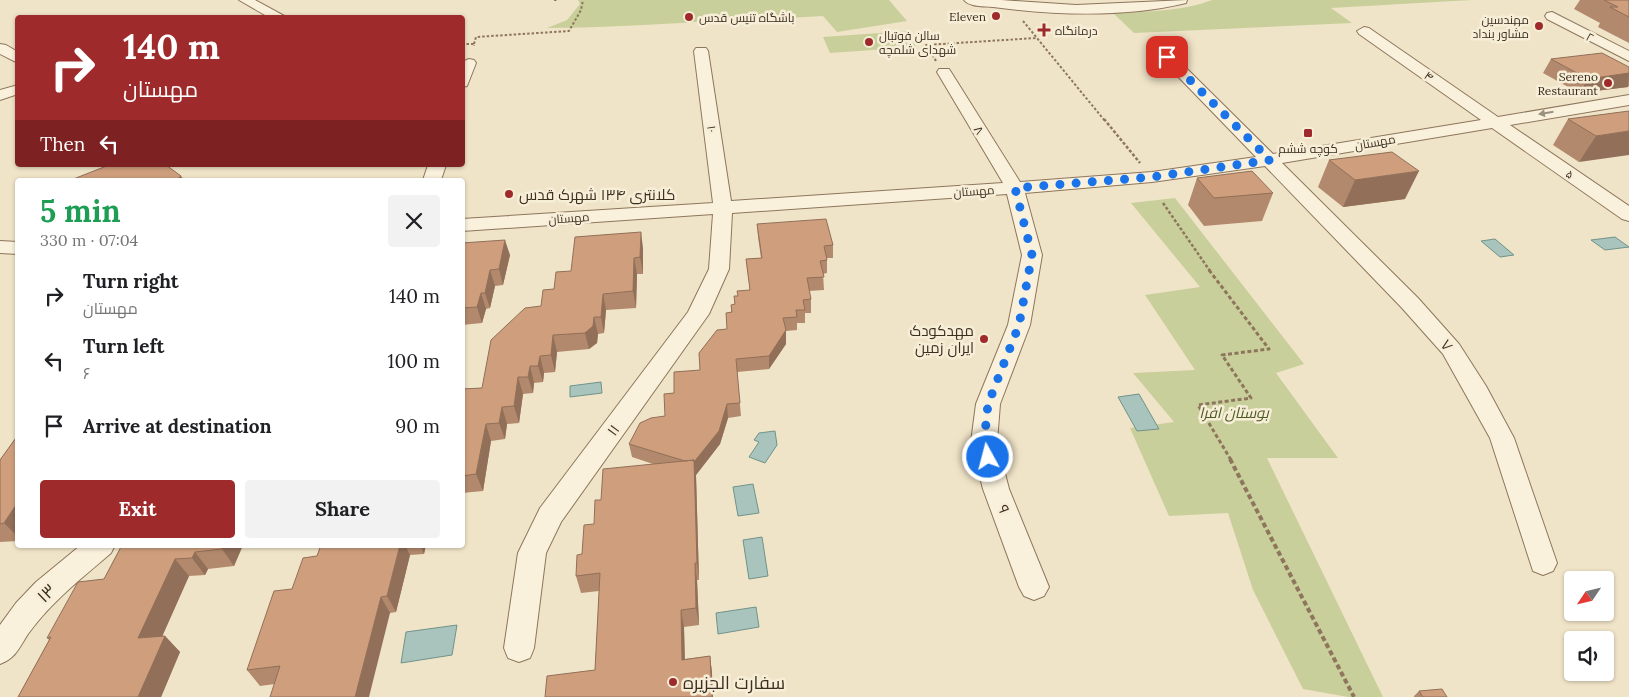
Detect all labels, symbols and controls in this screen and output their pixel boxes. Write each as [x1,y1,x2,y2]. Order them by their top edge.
place label: Eleven [949,9,986,24]
place label: باشگاه تنیس قدس [699,10,795,25]
marker: Eleven [990,10,1002,22]
marker: باشگاه تنیس قدس [683,11,695,23]
place label: مهندسین مشاور بنداد [1472,12,1529,41]
marker: مهندسین مشاور بنداد [1533,20,1545,32]
marker: درمانگاه [1037,23,1051,37]
place label: درمانگاه [1055,23,1098,38]
text: 140 m [123,24,220,69]
place label: سالن فوتبال شهدای شلمچه [879,28,956,59]
street label: ۲ [1584,29,1596,45]
icon: right [40,35,105,100]
marker: سالن فوتبال شهدای شلمچه [863,36,875,48]
pin [1146,36,1188,78]
icon: arrive [1153,43,1181,71]
street label: ۴ [1421,68,1437,84]
place label: Sereno Restaurant [1537,69,1598,98]
text: مهستان [123,75,198,103]
marker: Sereno Restaurant [1602,77,1614,89]
one-way arrow [1538,109,1554,117]
street label: ۸ [971,123,988,138]
street label: ۱۰ [704,125,720,133]
marker: کوچه ششم [1302,127,1314,139]
icon: left [95,130,123,158]
street label: مهستان [1354,131,1396,153]
text: Then [40,132,85,156]
place label: کوچه ششم [1278,141,1338,158]
street label: ۵ [1563,166,1577,182]
street label: مهستان [953,182,995,200]
place label: کلانتری ۱۳۴ شهرک قدس [519,185,675,205]
marker: کلانتری ۱۳۴ شهرک قدس [503,188,515,200]
text: 5 min [40,192,121,230]
button: close [388,195,440,247]
street label: مهستان [548,209,590,227]
text: 330 m · 07:04 [40,230,138,250]
text: Turn right [83,269,179,293]
icon: right [40,282,68,310]
text: 140 m [389,284,440,308]
text: مهستان [83,298,138,318]
place label: مهدکودک ایران زمین [909,321,974,358]
marker: مهدکودک ایران زمین [978,333,990,345]
text: Turn left [83,334,164,358]
street label: ۷ [1437,335,1457,355]
icon: left [40,347,68,375]
text: 100 m [388,349,440,373]
text: ۶ [83,363,91,383]
park label: بوستان افرا [1199,403,1270,422]
icon: arrive [40,412,68,440]
text: Arrive at destination [83,414,272,438]
text: 90 m [395,414,440,438]
street label: ۱۱ [603,421,623,439]
position arrow [961,430,1013,482]
button: Exit [40,480,235,538]
button: Share [245,480,440,538]
street label: ۹ [994,502,1014,516]
north arrow [1564,571,1614,621]
map controls [1564,571,1614,681]
street label: ۱۳ [32,579,60,607]
button: sound [1564,631,1614,681]
place label: سفارت الجزیره [683,671,785,694]
marker: سفارت الجزیره [667,676,679,688]

